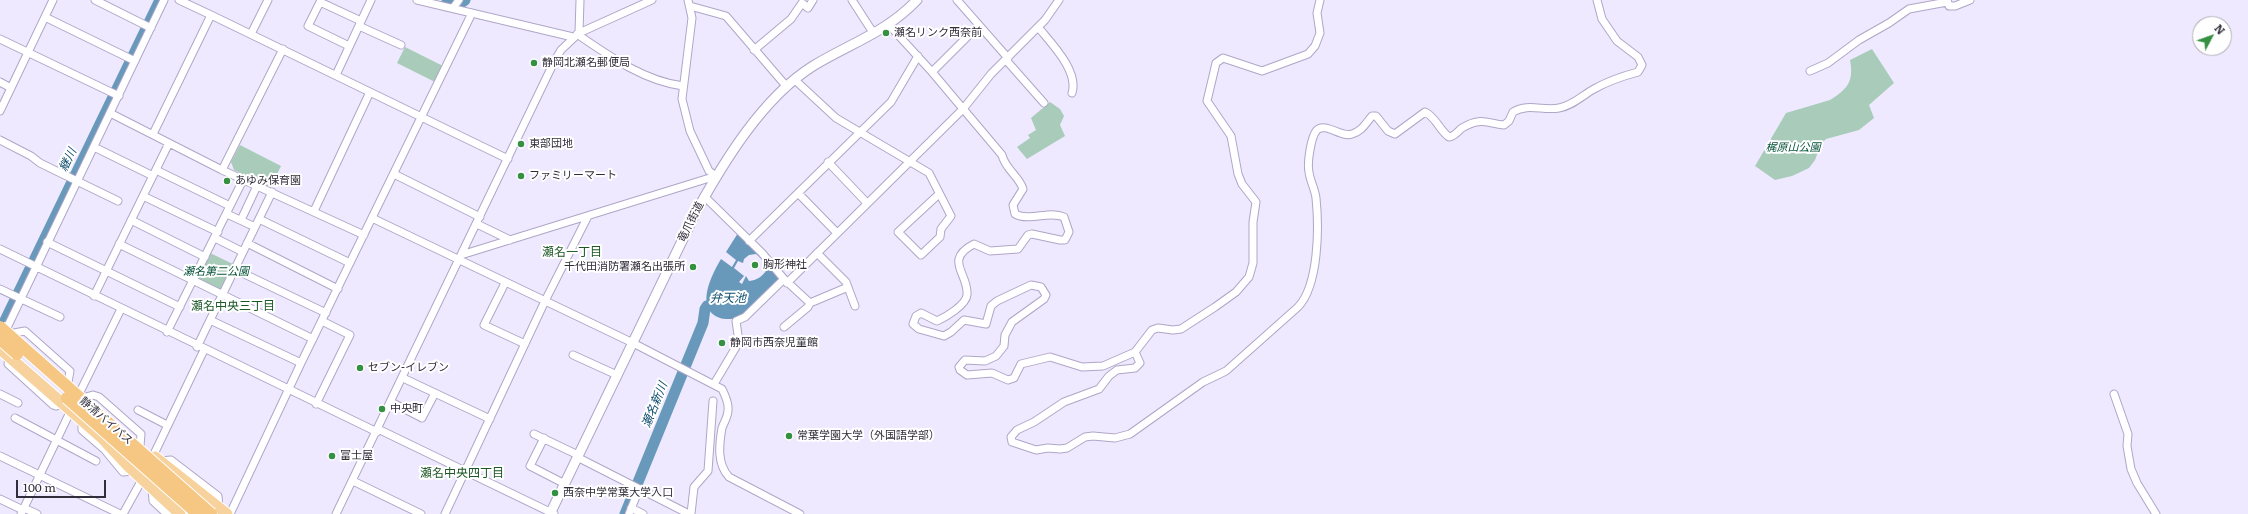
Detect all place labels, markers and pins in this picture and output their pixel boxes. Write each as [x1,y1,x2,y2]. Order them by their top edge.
place label: 瀬名リンク西奈前 [894,26,982,40]
marker: 瀬名リンク西奈前 [881,28,891,38]
place label: 静岡北瀬名郵便局 [542,56,630,70]
marker: 静岡北瀬名郵便局 [529,58,539,68]
place label: 東部団地 [529,137,573,151]
marker: 東部団地 [516,139,526,149]
place label: ファミリーマート [529,169,617,183]
marker: ファミリーマート [516,171,526,181]
place label: あゆみ保育園 [235,174,301,188]
marker: あゆみ保育園 [222,176,232,186]
place label: 胸形神社 [763,258,807,272]
place label: 千代田消防署瀬名出張所 [564,260,685,274]
marker: 胸形神社 [750,260,760,270]
marker: 千代田消防署瀬名出張所 [688,262,698,272]
place label: 静岡市西奈児童館 [730,336,818,350]
marker: 静岡市西奈児童館 [717,338,727,348]
place label: セブン-イレブン [368,361,449,375]
marker: セブン-イレブン [355,363,365,373]
place label: 中央町 [390,402,423,416]
marker: 中央町 [377,404,387,414]
place label: 常葉学園大学（外国語学部） [797,429,940,443]
marker: 常葉学園大学（外国語学部） [784,431,794,441]
place label: 富士屋 [340,449,373,463]
marker: 富士屋 [327,451,337,461]
place label: 西奈中学常葉大学入口 [563,486,673,500]
marker: 西奈中学常葉大学入口 [550,488,560,498]

